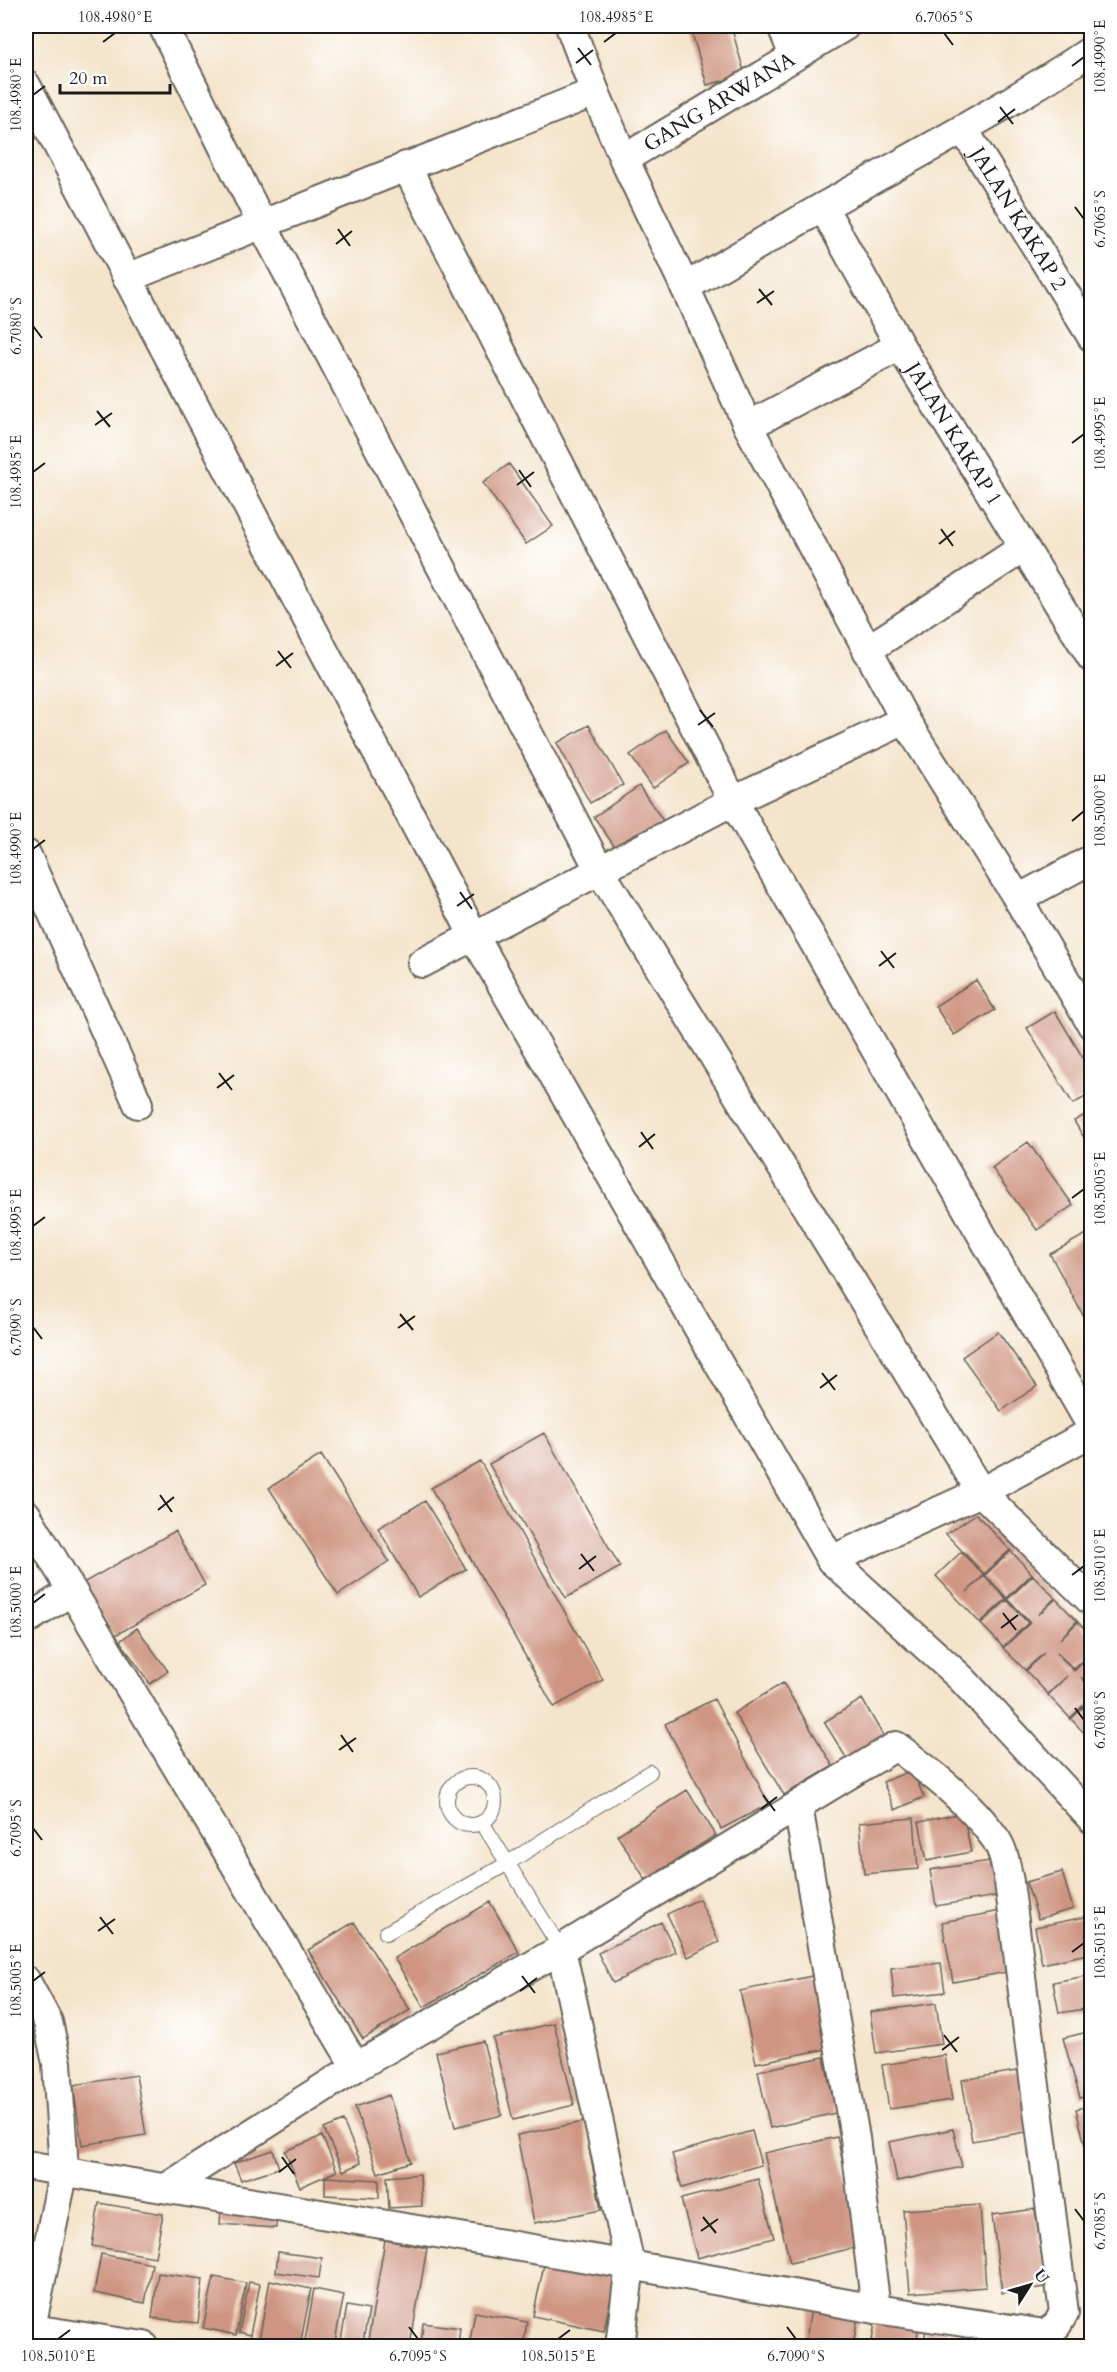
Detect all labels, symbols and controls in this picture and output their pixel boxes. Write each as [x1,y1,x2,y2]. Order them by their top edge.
text: 108.4980°E [78,7,152,27]
text: 108.4985°E [579,7,653,27]
text: 6.7065°S [915,7,973,27]
text: 108.4990°E [1090,20,1110,94]
street label: GANG ARWANA [638,45,801,159]
scale bar [60,57,170,95]
text: 108.4980°E [6,58,26,132]
text: 20 m [69,66,108,91]
street label: JALAN KAKAP 2 [961,139,1074,296]
text: 6.7065°S [1090,190,1110,248]
text: 6.7080°S [6,297,26,355]
street label: JALAN KAKAP 1 [897,354,1009,511]
text: 108.4995°E [1090,397,1110,471]
text: 108.4985°E [6,435,26,509]
text: 108.5000°E [1090,774,1110,848]
text: 108.4990°E [6,812,26,886]
text: 108.5005°E [1090,1152,1110,1226]
text: 108.4995°E [6,1189,26,1263]
text: 6.7090°S [6,1298,26,1356]
text: 108.5010°E [1090,1529,1110,1603]
text: 108.5000°E [6,1566,26,1640]
text: 6.7080°S [1090,1691,1110,1749]
text: 6.7095°S [6,1799,26,1857]
text: 108.5015°E [1090,1906,1110,1980]
text: 108.5005°E [6,1944,26,2018]
text: 6.7085°S [1090,2192,1110,2250]
north arrow [1000,2255,1060,2315]
text: U [1028,2265,1054,2288]
text: 108.5010°E [21,2346,95,2366]
text: 6.7095°S [389,2346,447,2366]
text: 108.5015°E [521,2346,595,2366]
text: 6.7090°S [767,2346,825,2366]

